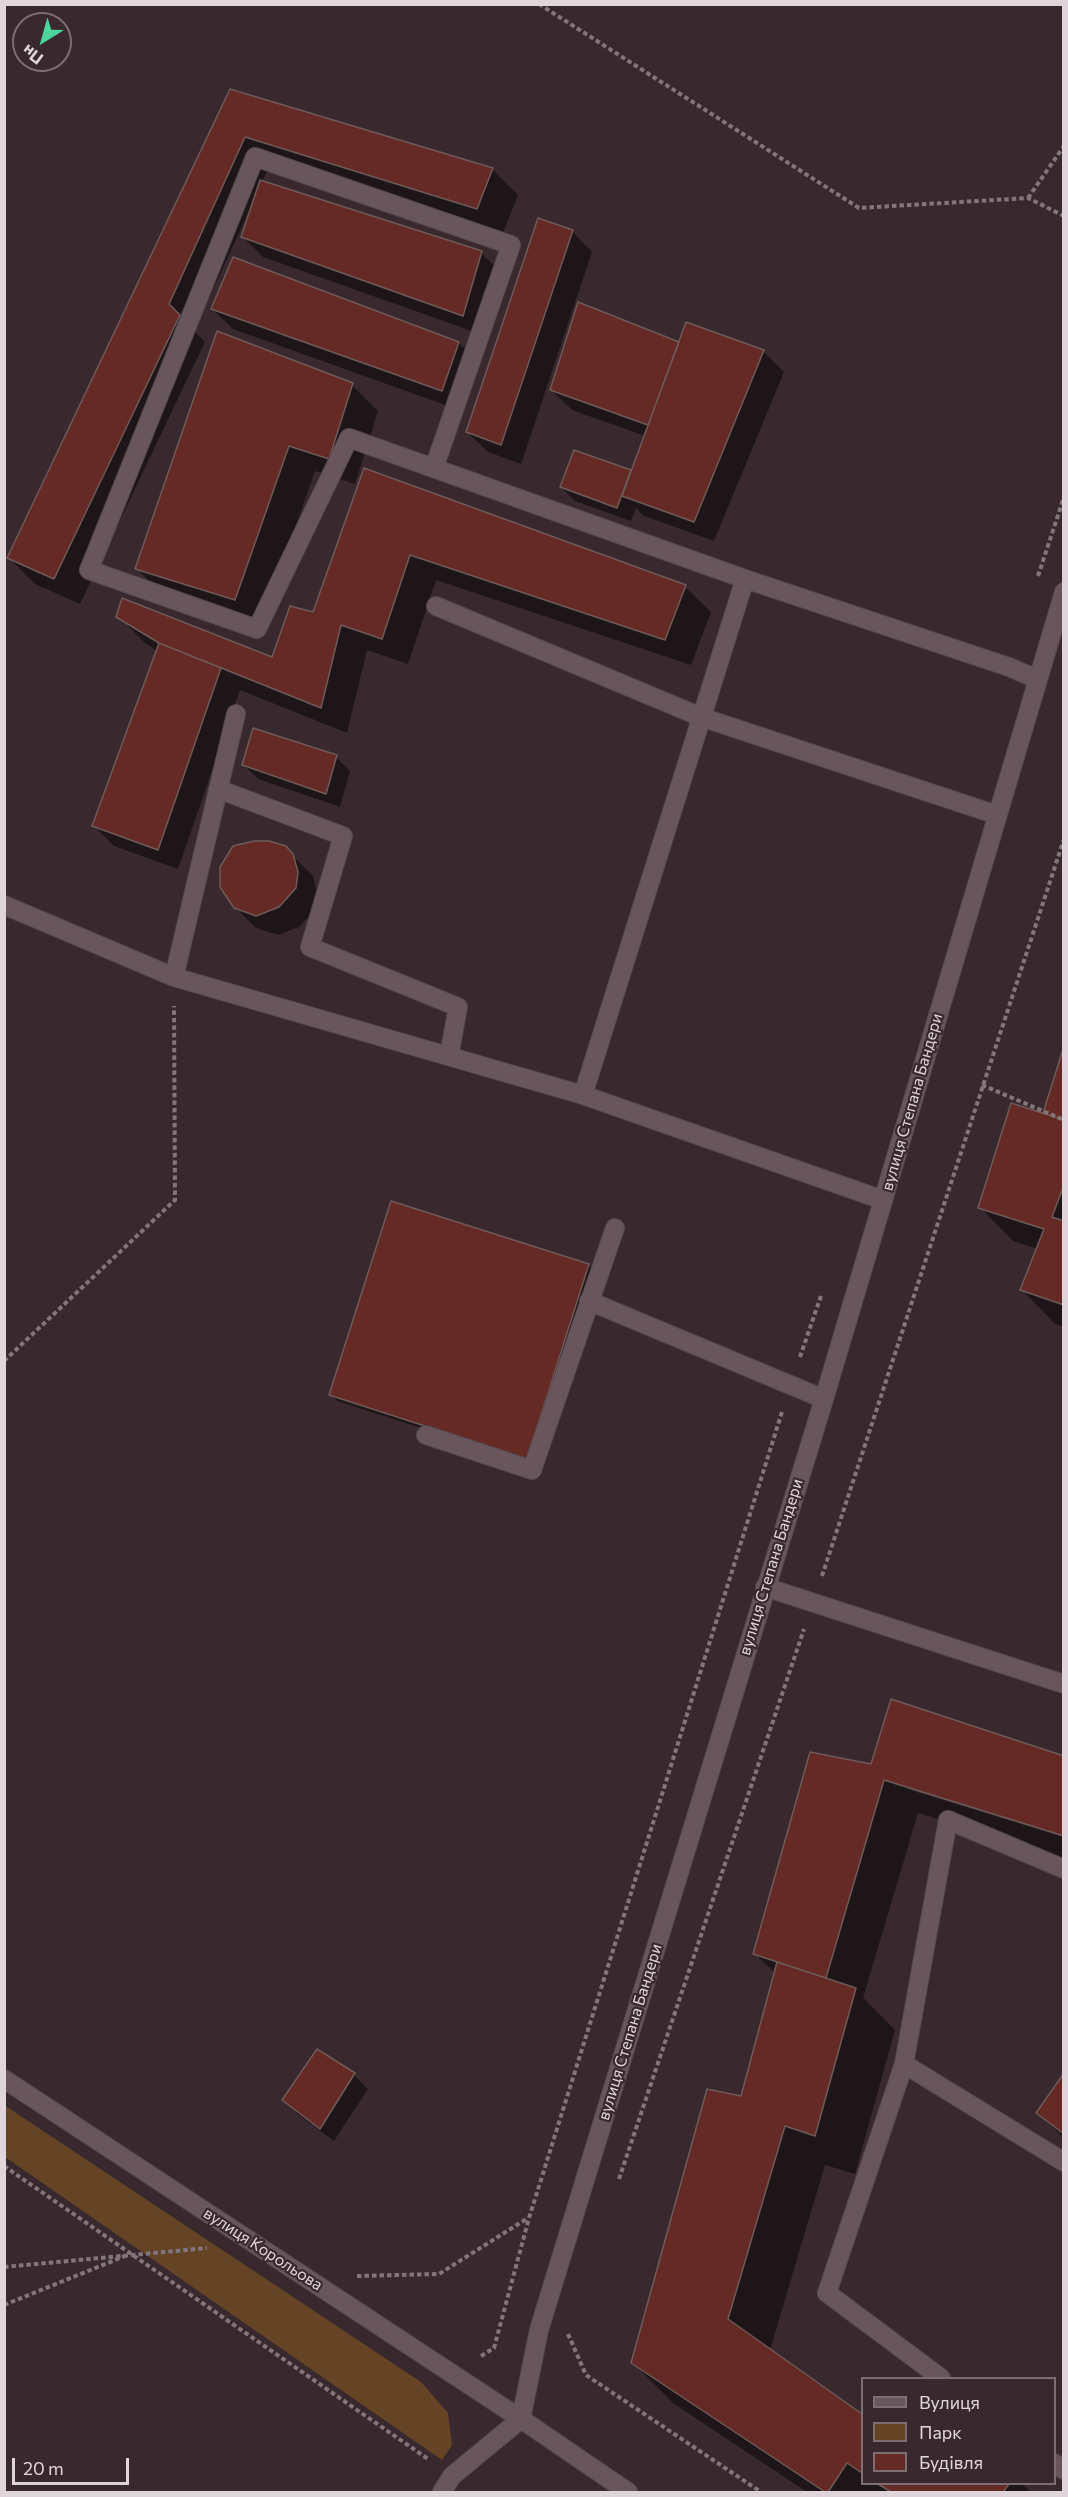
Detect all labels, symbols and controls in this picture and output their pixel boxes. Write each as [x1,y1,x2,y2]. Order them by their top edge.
north arrow [12,12,72,72]
text: Пн [18,41,46,69]
street label: вулиця Степана Бандери [877,1011,947,1193]
street label: вулиця Степана Бандери [735,1476,807,1658]
street label: вулиця Степана Бандери [594,1941,666,2123]
street label: вулиця Корольова [200,2203,326,2295]
legend [861,2377,1056,2485]
text: Вулиця [919,2391,980,2413]
text: Парк [919,2421,962,2443]
scale bar [15,2446,132,2484]
text: Будівля [919,2451,983,2473]
text: 20 m [23,2457,64,2479]

